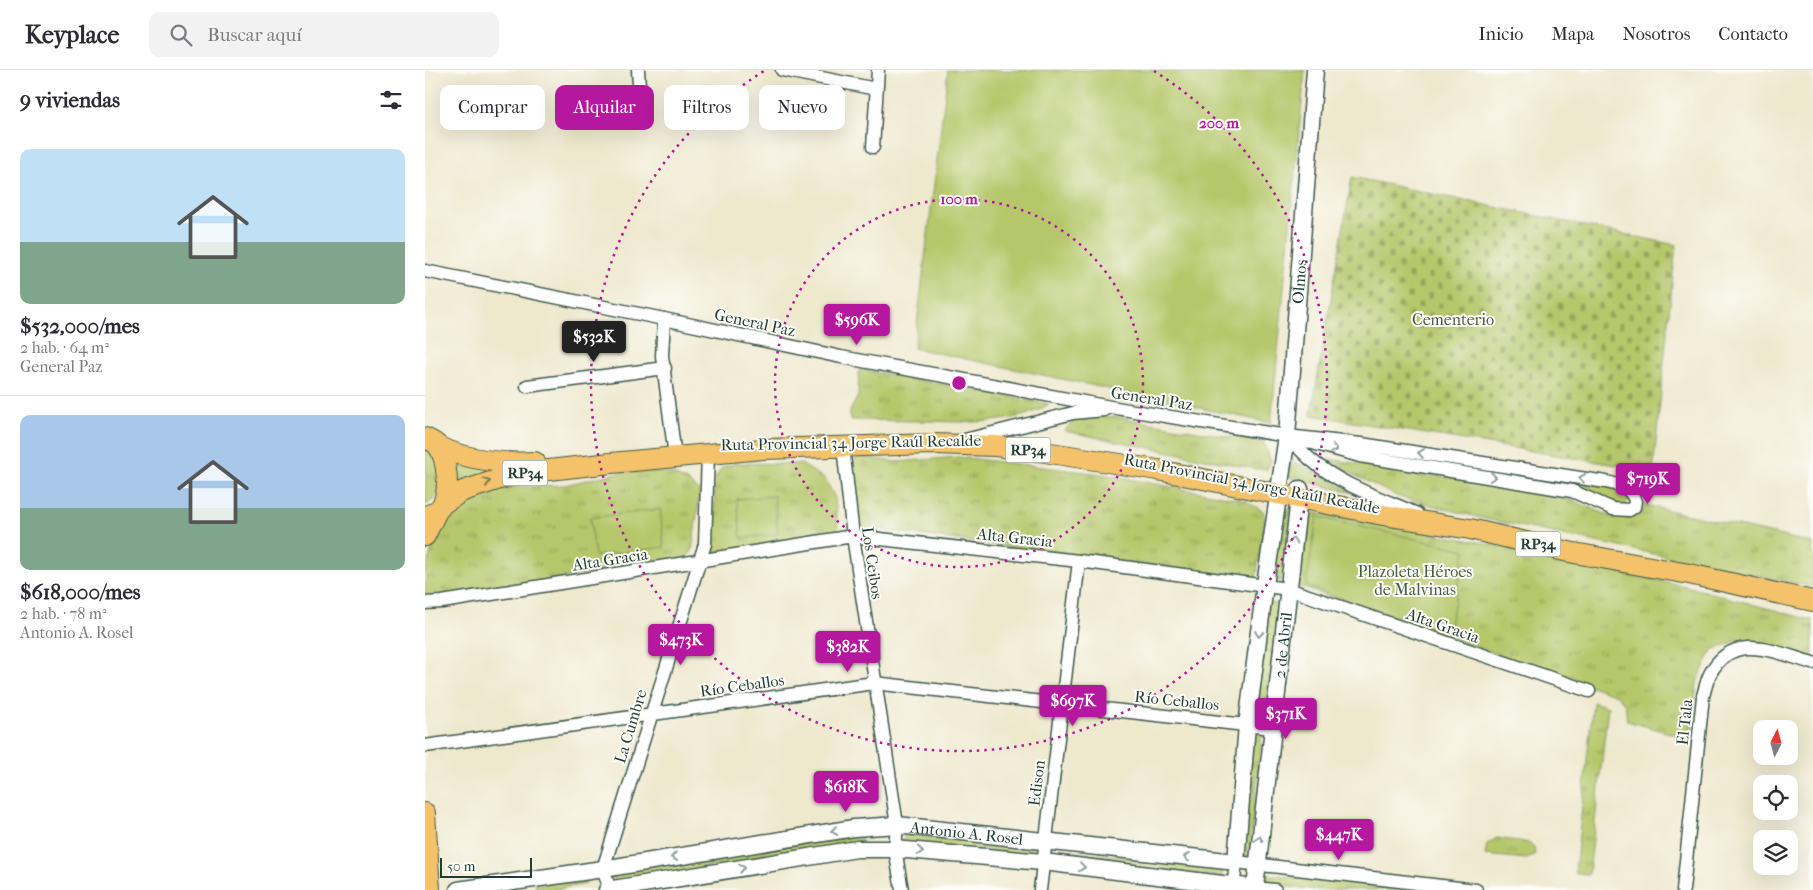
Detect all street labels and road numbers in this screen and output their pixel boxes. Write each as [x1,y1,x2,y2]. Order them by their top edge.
street label: Olmos [1288,259,1310,305]
street label: General Paz [713,305,797,340]
street label: General Paz [1110,383,1194,414]
street label: Ruta Provincial 34 Jorge Raúl Recalde [721,431,982,454]
road number: RP34 [1005,438,1051,462]
street label: Ruta Provincial 34 Jorge Raúl Recalde [1122,449,1382,518]
road number: RP34 [503,460,547,486]
street label: Alta Gracia [975,524,1054,551]
street label: Los Ceibos [858,526,887,601]
road number: RP34 [1515,532,1561,556]
street label: Alta Gracia [570,544,650,575]
street label: Alta Gracia [1403,604,1482,647]
street label: 2 de Abril [1270,610,1296,679]
street label: Río Ceballos [699,670,786,701]
street label: La Cumbre [610,687,651,766]
street label: Río Ceballos [1134,687,1220,714]
street label: El Tala [1673,697,1696,746]
street label: Edison [1024,758,1049,807]
street label: Antonio A. Rosel [908,817,1025,849]

